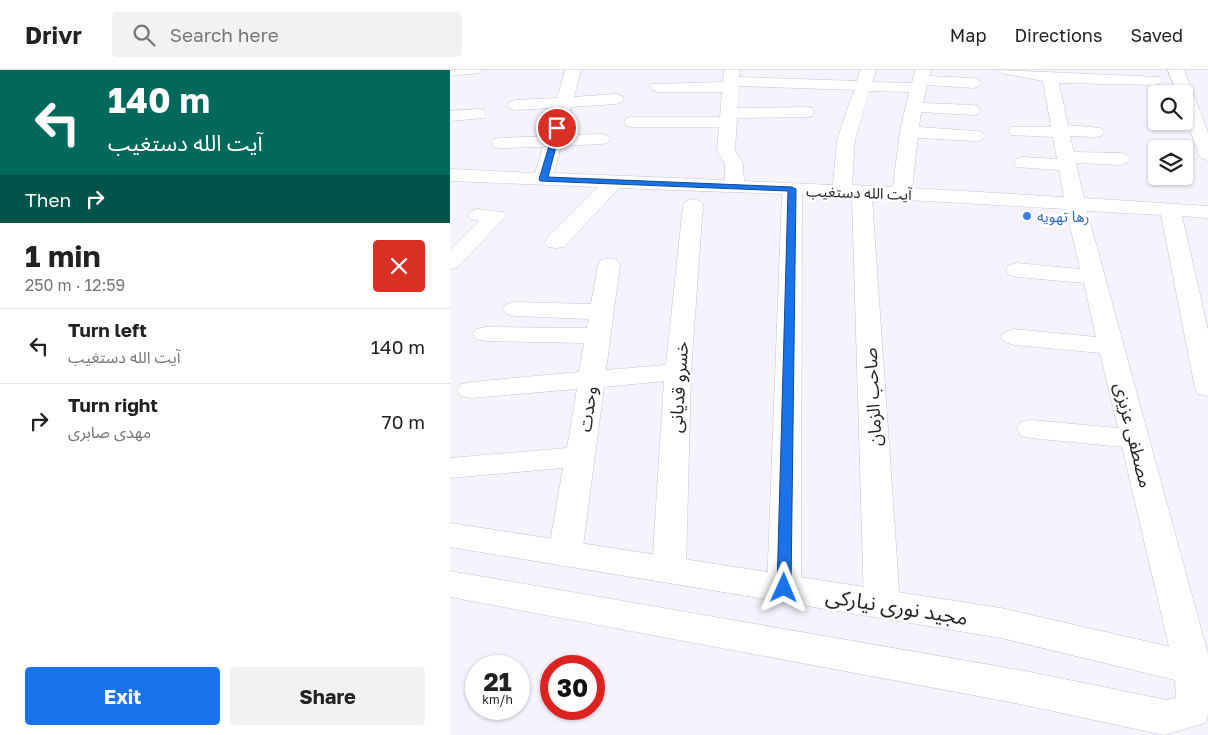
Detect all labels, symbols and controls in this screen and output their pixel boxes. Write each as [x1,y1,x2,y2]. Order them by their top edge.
search box [112,12,462,57]
text: Drivr [25,20,82,49]
icon: search [130,21,158,49]
text: Search here [170,23,279,46]
text: Map [950,24,986,46]
text: Directions [1014,24,1102,46]
text: Saved [1130,24,1183,46]
text: 140 m [108,79,210,121]
map controls [1148,85,1193,185]
button: search [1148,85,1193,130]
icon: left [25,90,90,155]
pin [536,107,578,149]
icon: arrive [543,114,571,142]
text: آیت الله دستغیب [108,129,263,156]
button: layers [1148,140,1193,185]
street label: آیت الله دستغیب [806,181,913,203]
icon: right [81,185,109,213]
text: Then [25,188,71,211]
place label: رها تهویه [1037,207,1090,226]
marker: رها تهویه [1021,210,1033,222]
text: 1 min [25,238,101,274]
button: close [373,240,425,292]
text: 250 m · 12:59 [25,275,125,295]
text: Turn left [68,318,147,341]
icon: left [25,332,53,360]
text: 140 m [371,335,425,358]
street label: خسرو قدیانی [664,340,693,434]
text: آیت الله دستغیب [68,347,181,367]
street label: صاحب الزمان [858,347,887,447]
street label: مصطفی عزیزی [1109,380,1158,490]
street label: وحدت [573,385,601,433]
text: Turn right [68,393,158,416]
icon: right [25,407,53,435]
text: 70 m [382,410,425,433]
text: مهدی صابری [68,422,151,442]
position arrow [757,561,809,613]
street label: مجید نوری نیارکی [824,582,970,630]
speed limit sign: 30 [540,655,605,720]
text: 21 [483,666,512,697]
button: Exit [25,667,220,725]
button: Share [230,667,425,725]
text: km/h [482,692,513,707]

